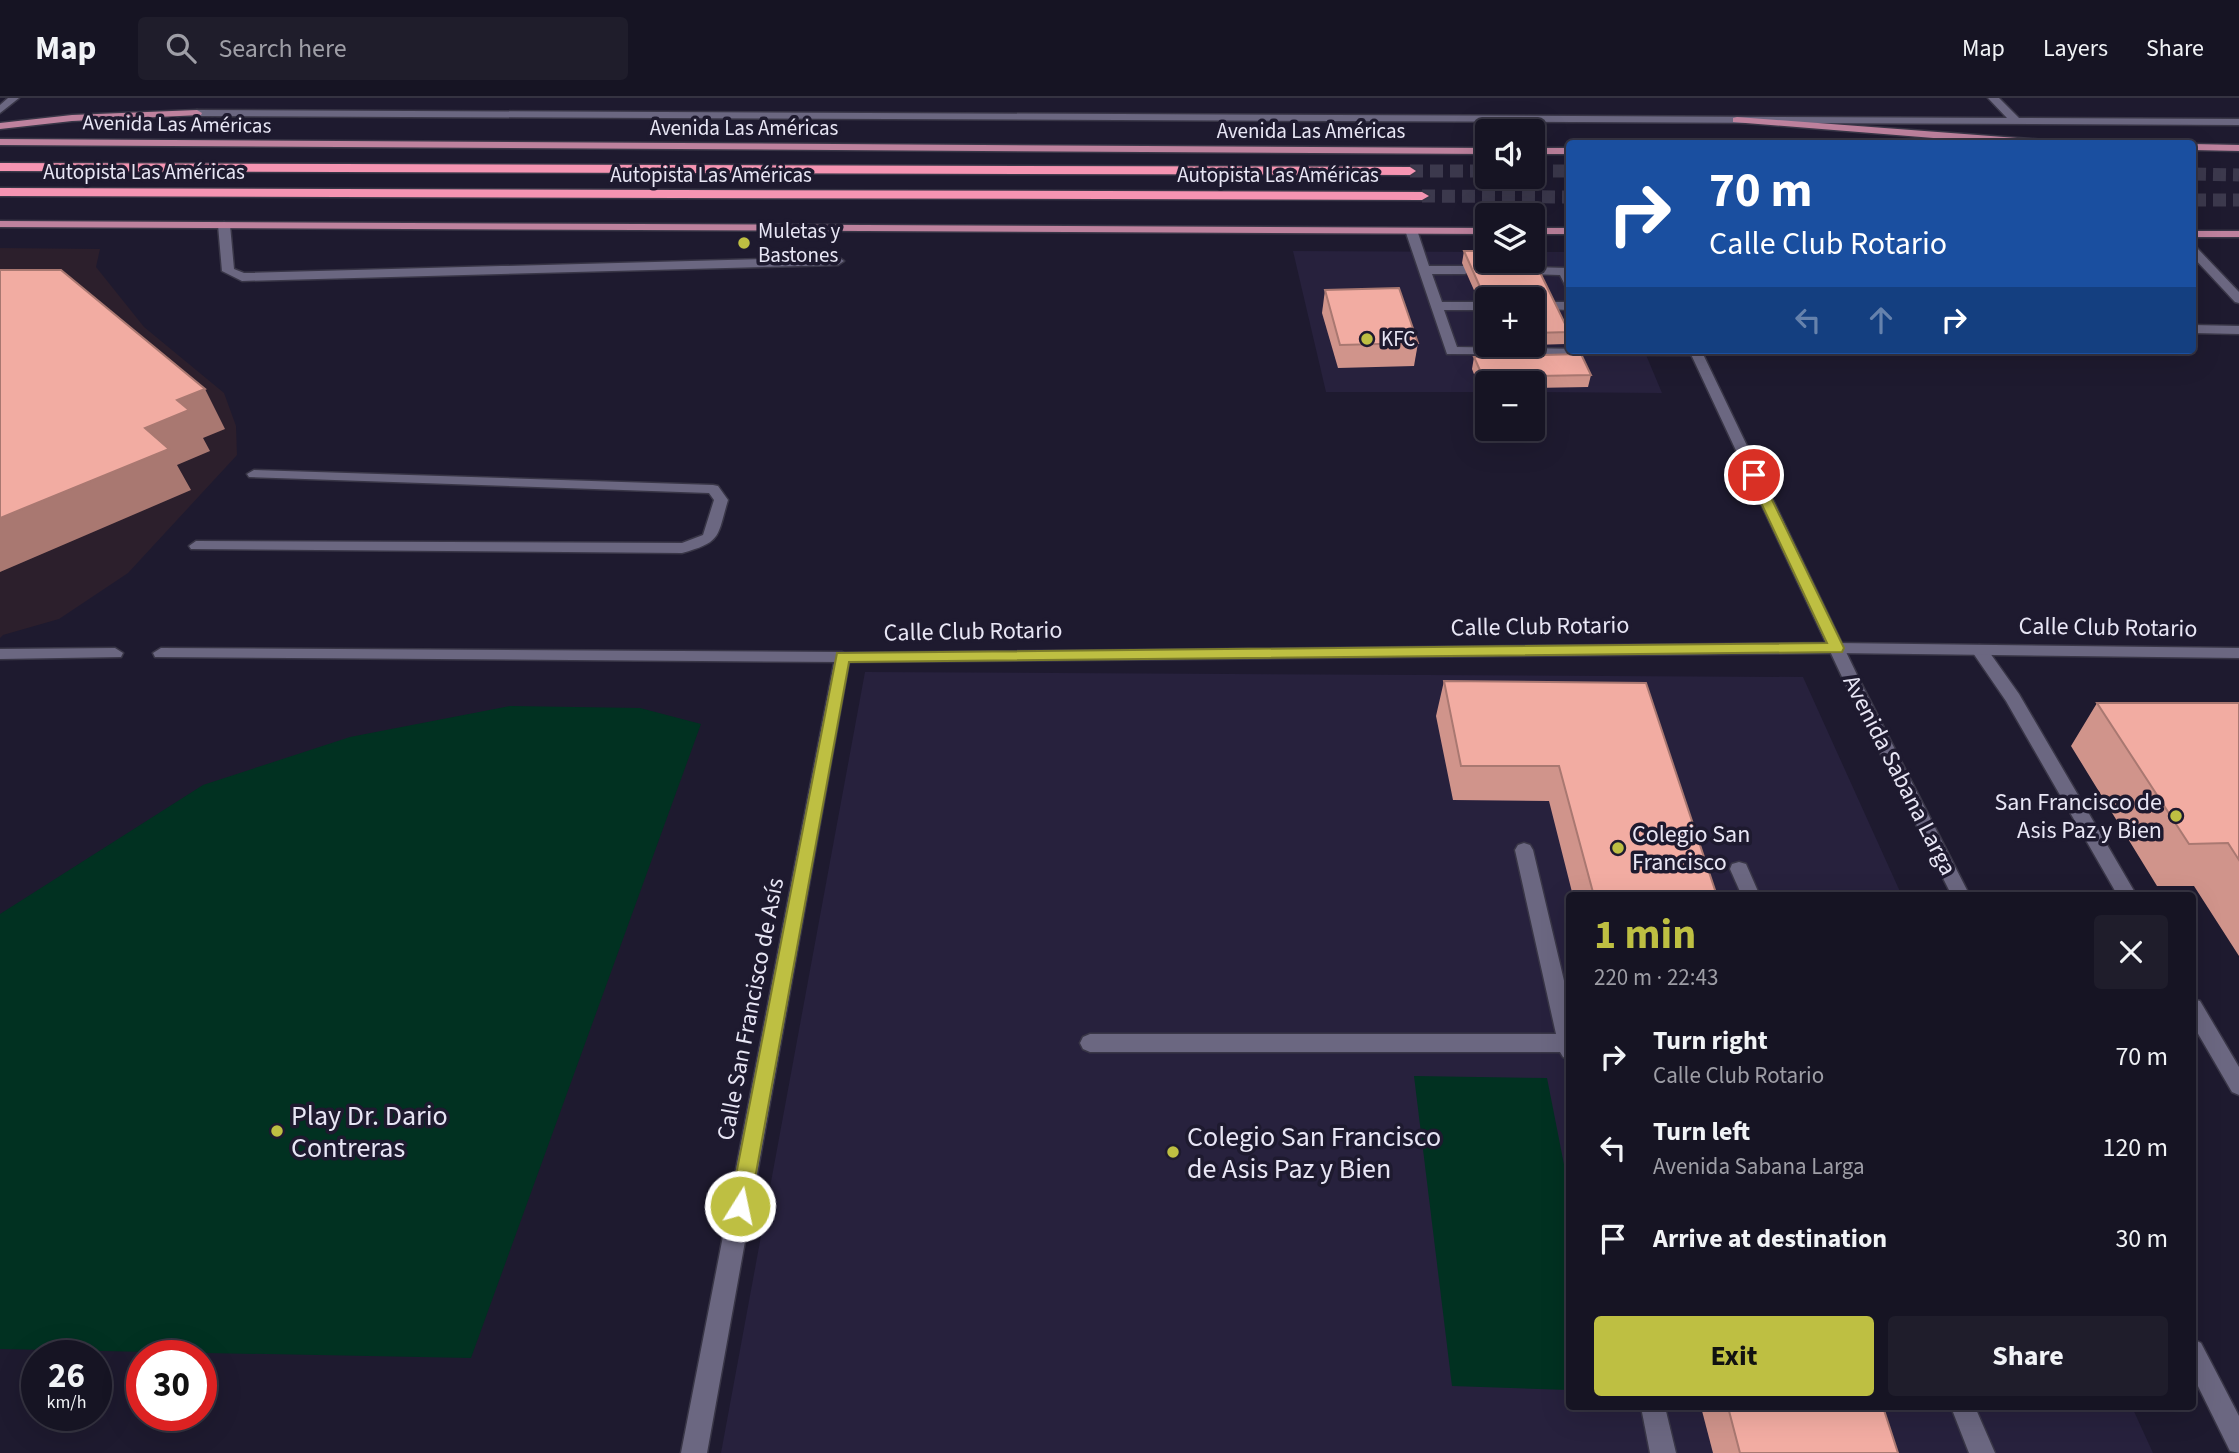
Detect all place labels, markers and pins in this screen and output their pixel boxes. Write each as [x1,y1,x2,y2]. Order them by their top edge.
place label: Muletas y Bastones [758,216,840,270]
marker: Muletas y Bastones [736,235,752,251]
place label: KFC [1381,324,1415,354]
marker: KFC [1359,331,1375,347]
pin [1724,445,1784,505]
place label: San Francisco de Asis Paz y Bien [1994,785,2162,848]
marker: San Francisco de Asis Paz y Bien [2168,808,2184,824]
place label: Colegio San Francisco [1632,817,1750,880]
marker: Colegio San Francisco [1610,840,1626,856]
place label: Play Dr. Dario Contreras [291,1096,448,1168]
place label: Colegio San Francisco de Asis Paz y Bien [1187,1117,1441,1189]
marker: Play Dr. Dario Contreras [269,1123,285,1139]
marker: Colegio San Francisco de Asis Paz y Bien [1165,1144,1181,1160]

